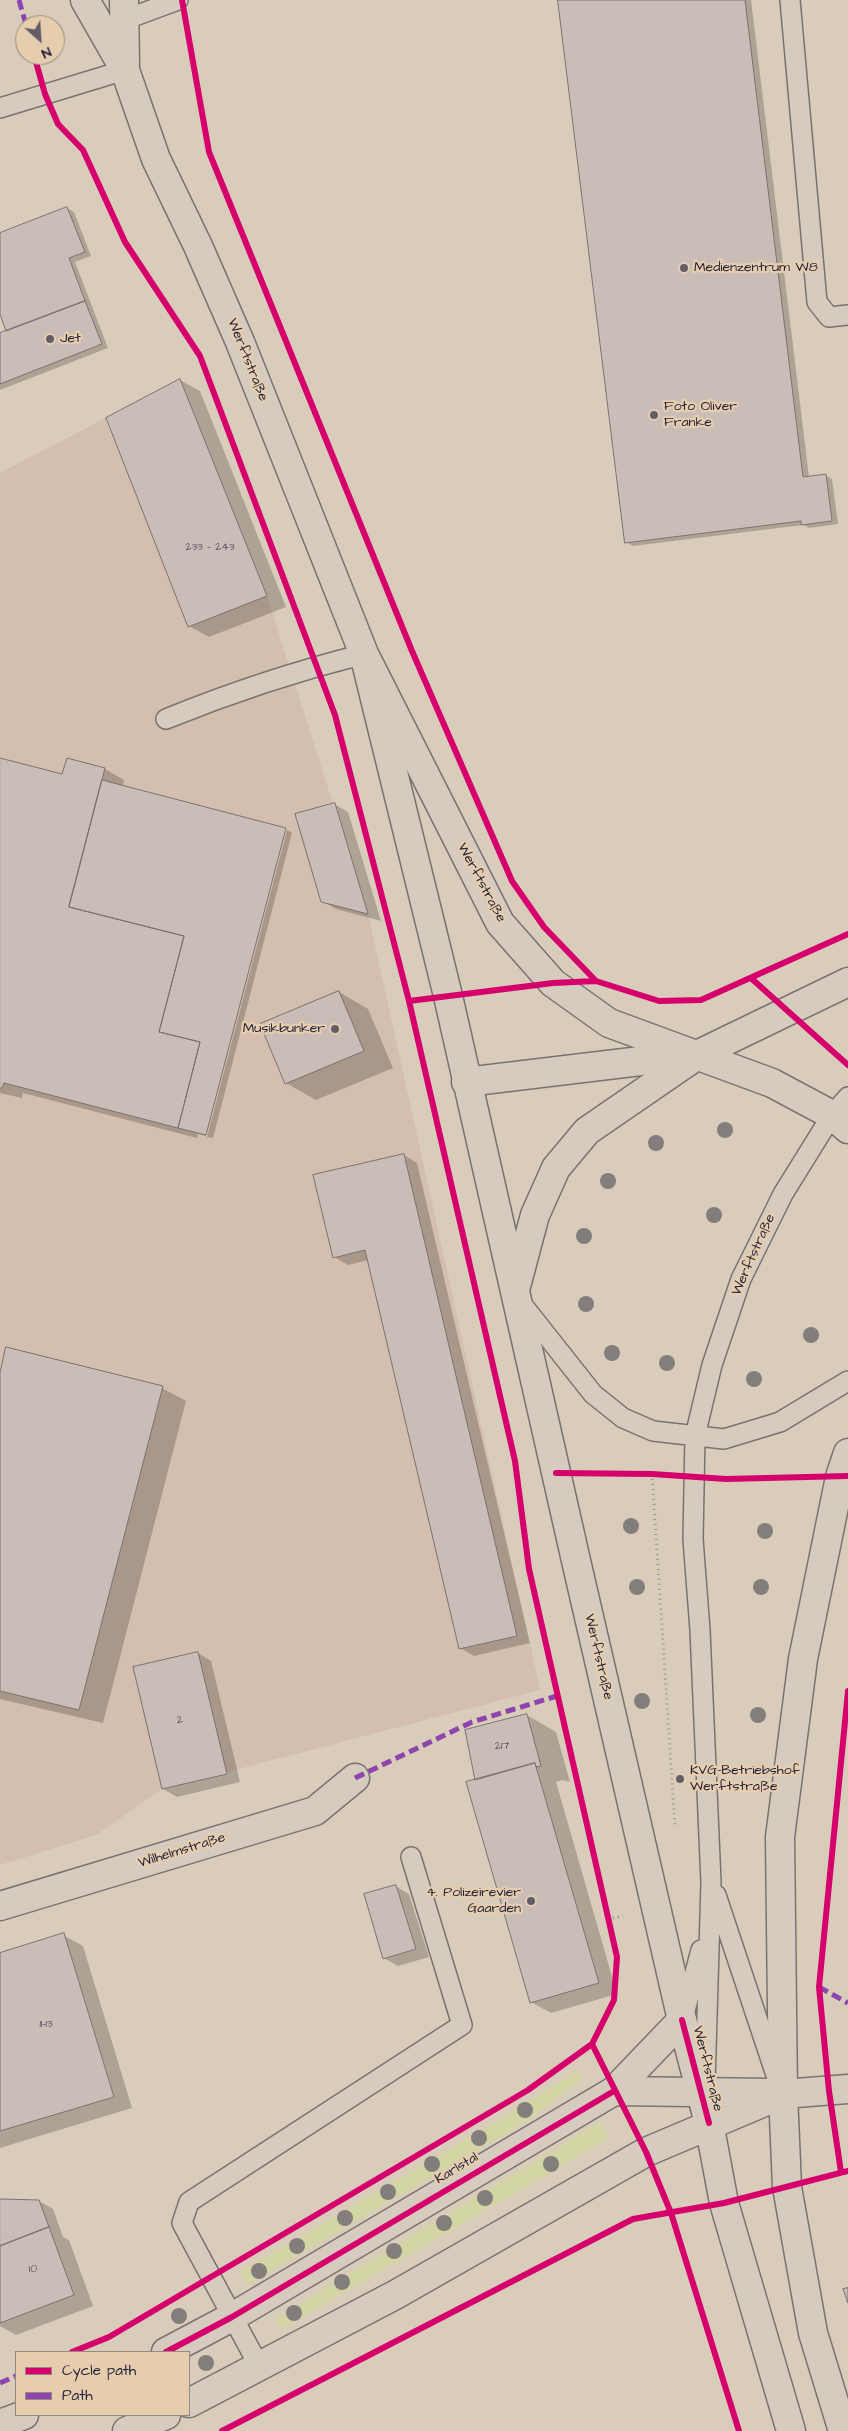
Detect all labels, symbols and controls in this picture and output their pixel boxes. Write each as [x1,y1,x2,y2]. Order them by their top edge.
north arrow [15,15,65,65]
text: N [38,42,54,63]
place label: Medienzentrum W8 [694,260,818,276]
marker: Medienzentrum W8 [678,262,690,274]
street label: Werftstraße [223,316,271,404]
place label: Jet [60,331,81,347]
marker: Jet [44,333,56,345]
place label: Foto Oliver Franke [664,399,737,432]
marker: Foto Oliver Franke [648,409,660,421]
house number: 233 - 243 [185,541,235,555]
street label: Werftstraße [453,840,509,926]
place label: Musikbunker [243,1021,325,1037]
marker: Musikbunker [329,1023,341,1035]
street label: Werftstraße [729,1212,779,1298]
street label: Werftstraße [580,1612,616,1702]
house number: 2 [177,1714,183,1728]
house number: 217 [495,1740,509,1754]
place label: KVG-Betriebshof Werftstraße [690,1763,800,1795]
marker: KVG-Betriebshof Werftstraße [674,1773,686,1785]
street label: Wilhelmstraße [136,1830,228,1872]
place label: 4. Polizeirevier Gaarden [426,1885,521,1918]
marker: 4. Polizeirevier Gaarden [525,1895,537,1907]
house number: 11-13 [39,2018,53,2032]
street label: Werftstraße [688,2025,726,2113]
street label: Karlstal [432,2150,482,2188]
house number: 10 [29,2263,37,2277]
legend [15,2351,190,2416]
text: Cycle path [62,2360,136,2381]
text: Path [62,2385,93,2406]

